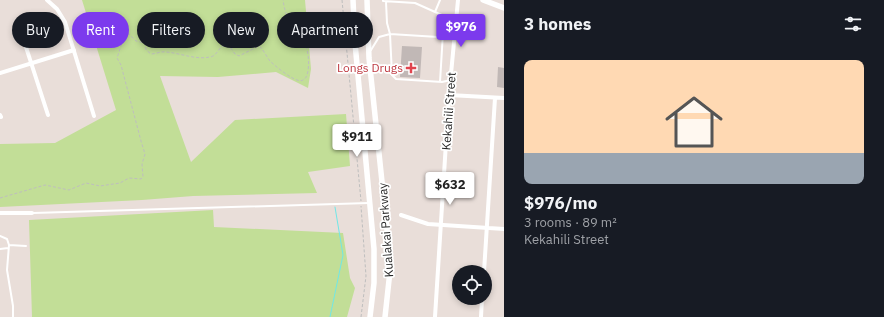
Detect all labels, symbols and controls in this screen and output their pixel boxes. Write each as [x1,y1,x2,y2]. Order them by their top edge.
chip: Buy [12,12,64,48]
chip: Rent [72,12,129,48]
chip: Filters [137,12,205,48]
chip: New [213,12,269,48]
chip: Apartment [277,12,373,48]
text: 3 homes [524,13,591,35]
icon: filters [842,13,864,35]
pin: $976 [437,14,485,48]
text: $976 [445,18,477,35]
place label: Longs Drugs [337,60,403,75]
marker: Longs Drugs [406,63,416,73]
street label: Kekahili Street [438,71,459,151]
icon: home [658,86,730,158]
pin: $911 [333,124,381,158]
text: $911 [341,128,373,145]
pin: $632 [426,172,474,206]
text: $632 [434,176,466,193]
street label: Kualakai Parkway [375,182,396,278]
text: $976/mo [524,192,597,214]
text: 3 rooms · 89 m² [524,214,617,231]
text: Kekahili Street [524,231,609,248]
map controls [452,265,492,305]
button: locate [452,265,492,305]

